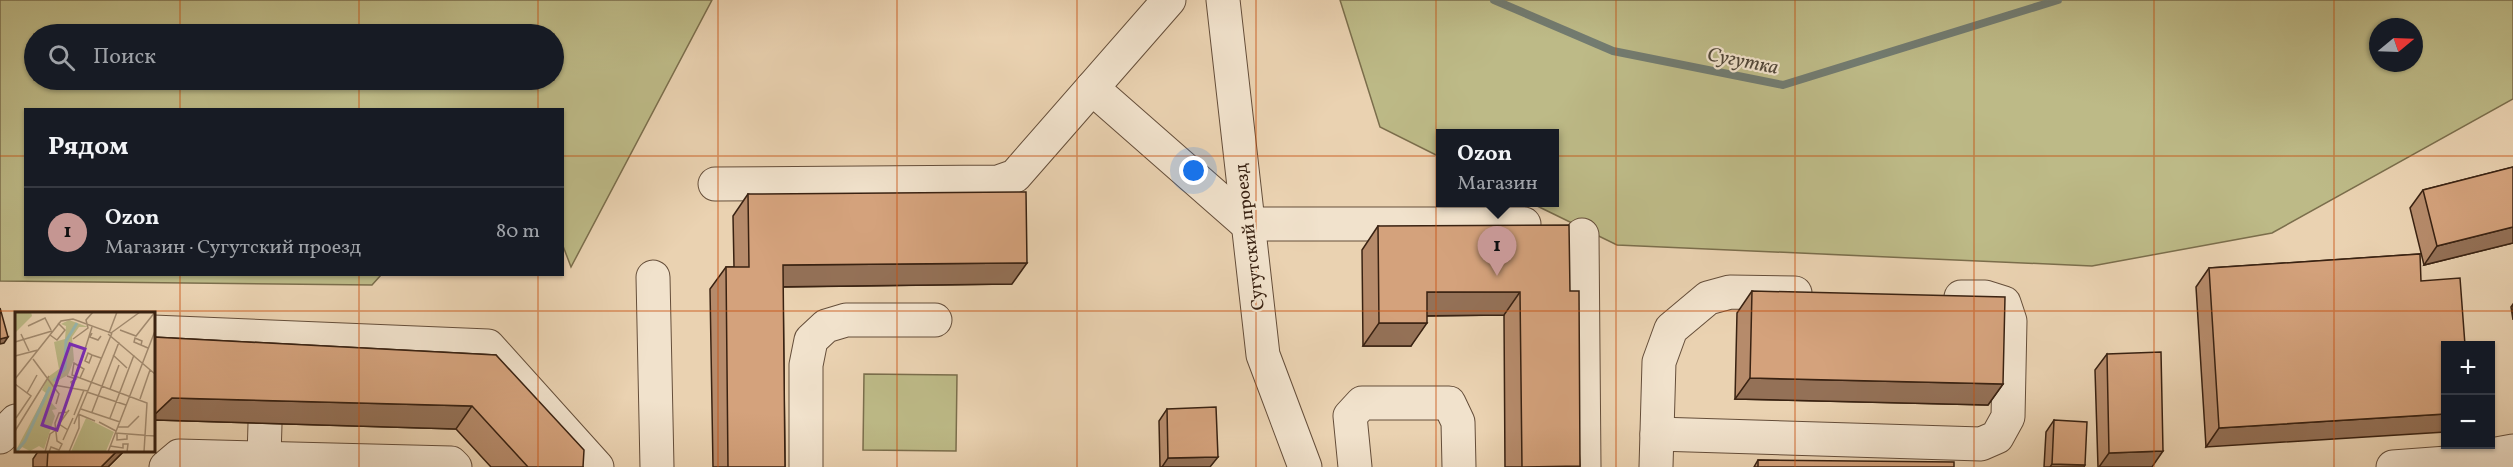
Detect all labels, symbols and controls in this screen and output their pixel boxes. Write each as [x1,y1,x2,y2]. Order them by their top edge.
north arrow [2369,18,2423,72]
search box [24,24,564,90]
icon: search [45,41,78,74]
water label: Сугутка [1704,41,1781,83]
text: Поиск [93,42,156,73]
text: Рядом [48,129,128,165]
popup [1436,129,1559,207]
text: Ozon [1457,139,1512,170]
your location [1179,156,1208,185]
street label: Сугутский проезд [1229,162,1272,312]
text: Магазин [1457,170,1538,198]
text: Ozon [105,203,160,234]
text: 1 [63,218,72,246]
text: 80 m [496,218,540,246]
pin: 1 [1478,226,1516,276]
text: Магазин · Сугутский проезд [105,234,361,262]
inset map [15,312,154,452]
map controls [2441,341,2495,449]
button: + [2441,341,2495,395]
button: − [2441,395,2495,449]

